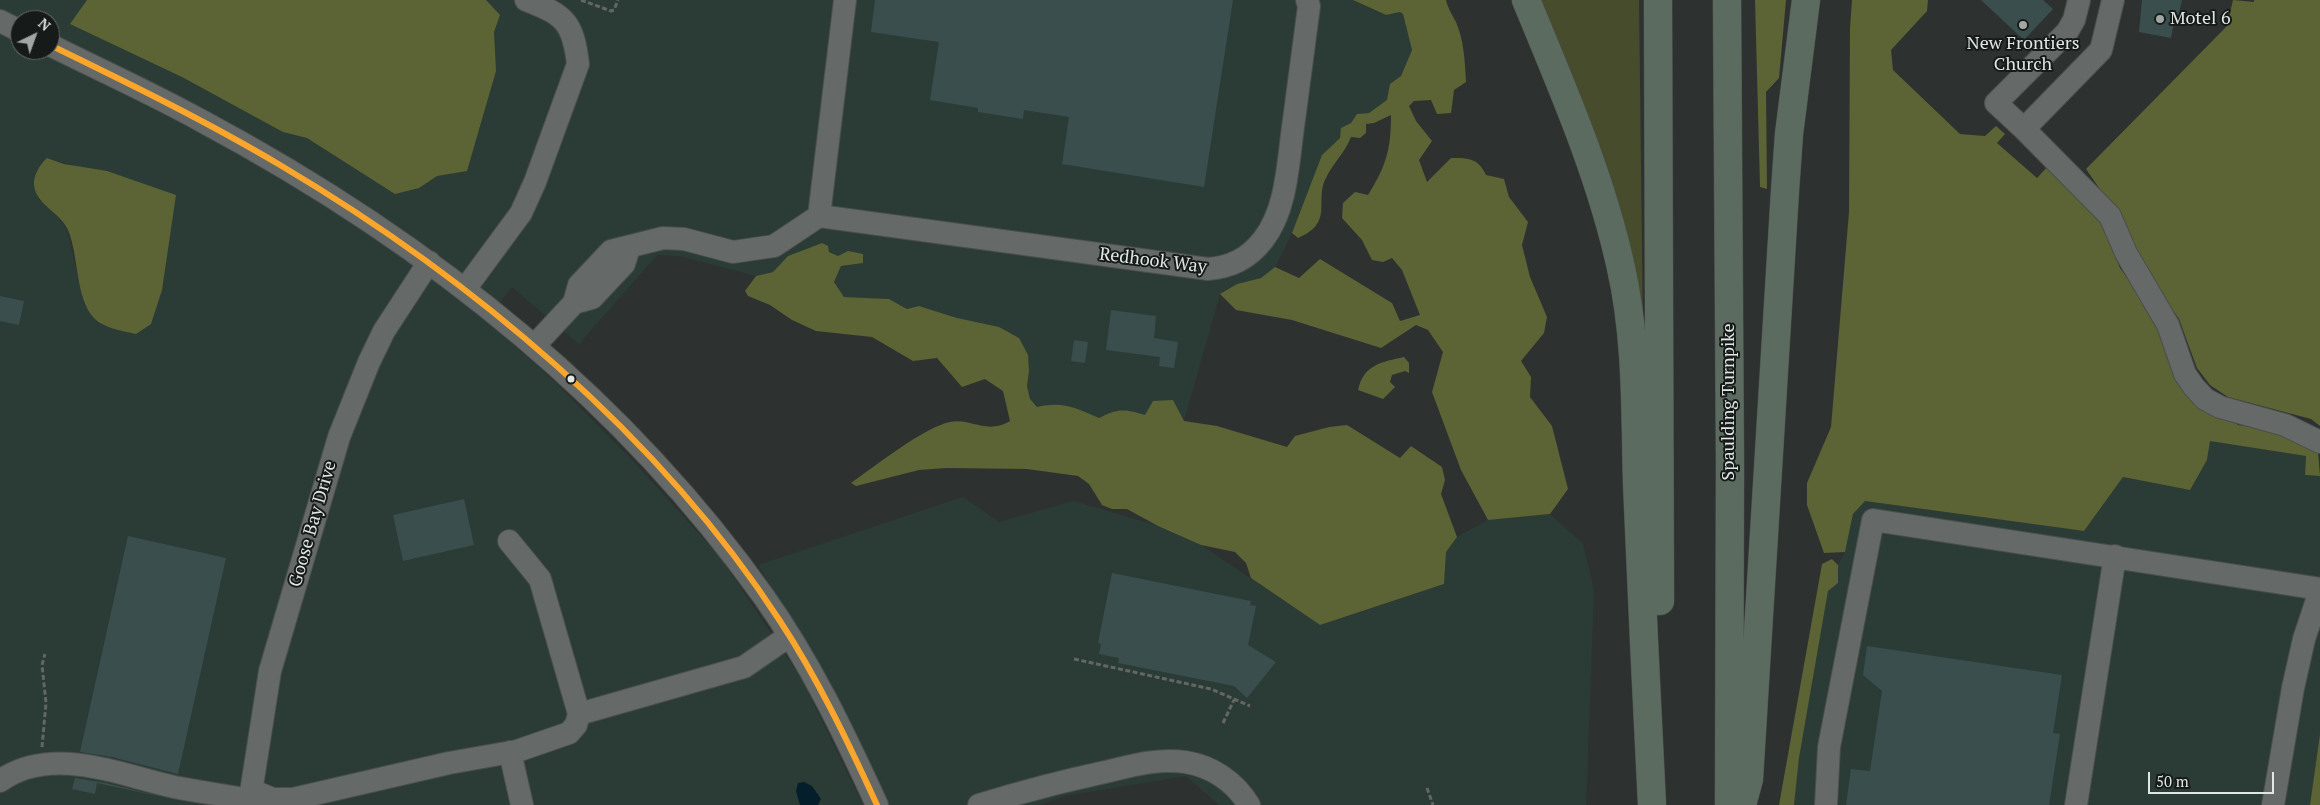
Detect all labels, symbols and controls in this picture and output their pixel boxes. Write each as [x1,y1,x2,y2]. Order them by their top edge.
place label: Motel 6 [2170,8,2230,30]
north arrow [10,10,60,60]
marker: Motel 6 [2154,13,2166,25]
text: N [34,14,55,35]
marker: New Frontiers Church [2017,19,2029,31]
place label: New Frontiers Church [1967,33,2079,76]
street label: Redhook Way [1098,244,1208,278]
street label: Spaulding Turnpike [1718,324,1740,480]
unlabelled marker [566,374,576,384]
street label: Goose Bay Drive [285,459,341,589]
scale bar [2150,762,2276,794]
text: 50 m [2156,771,2189,791]

